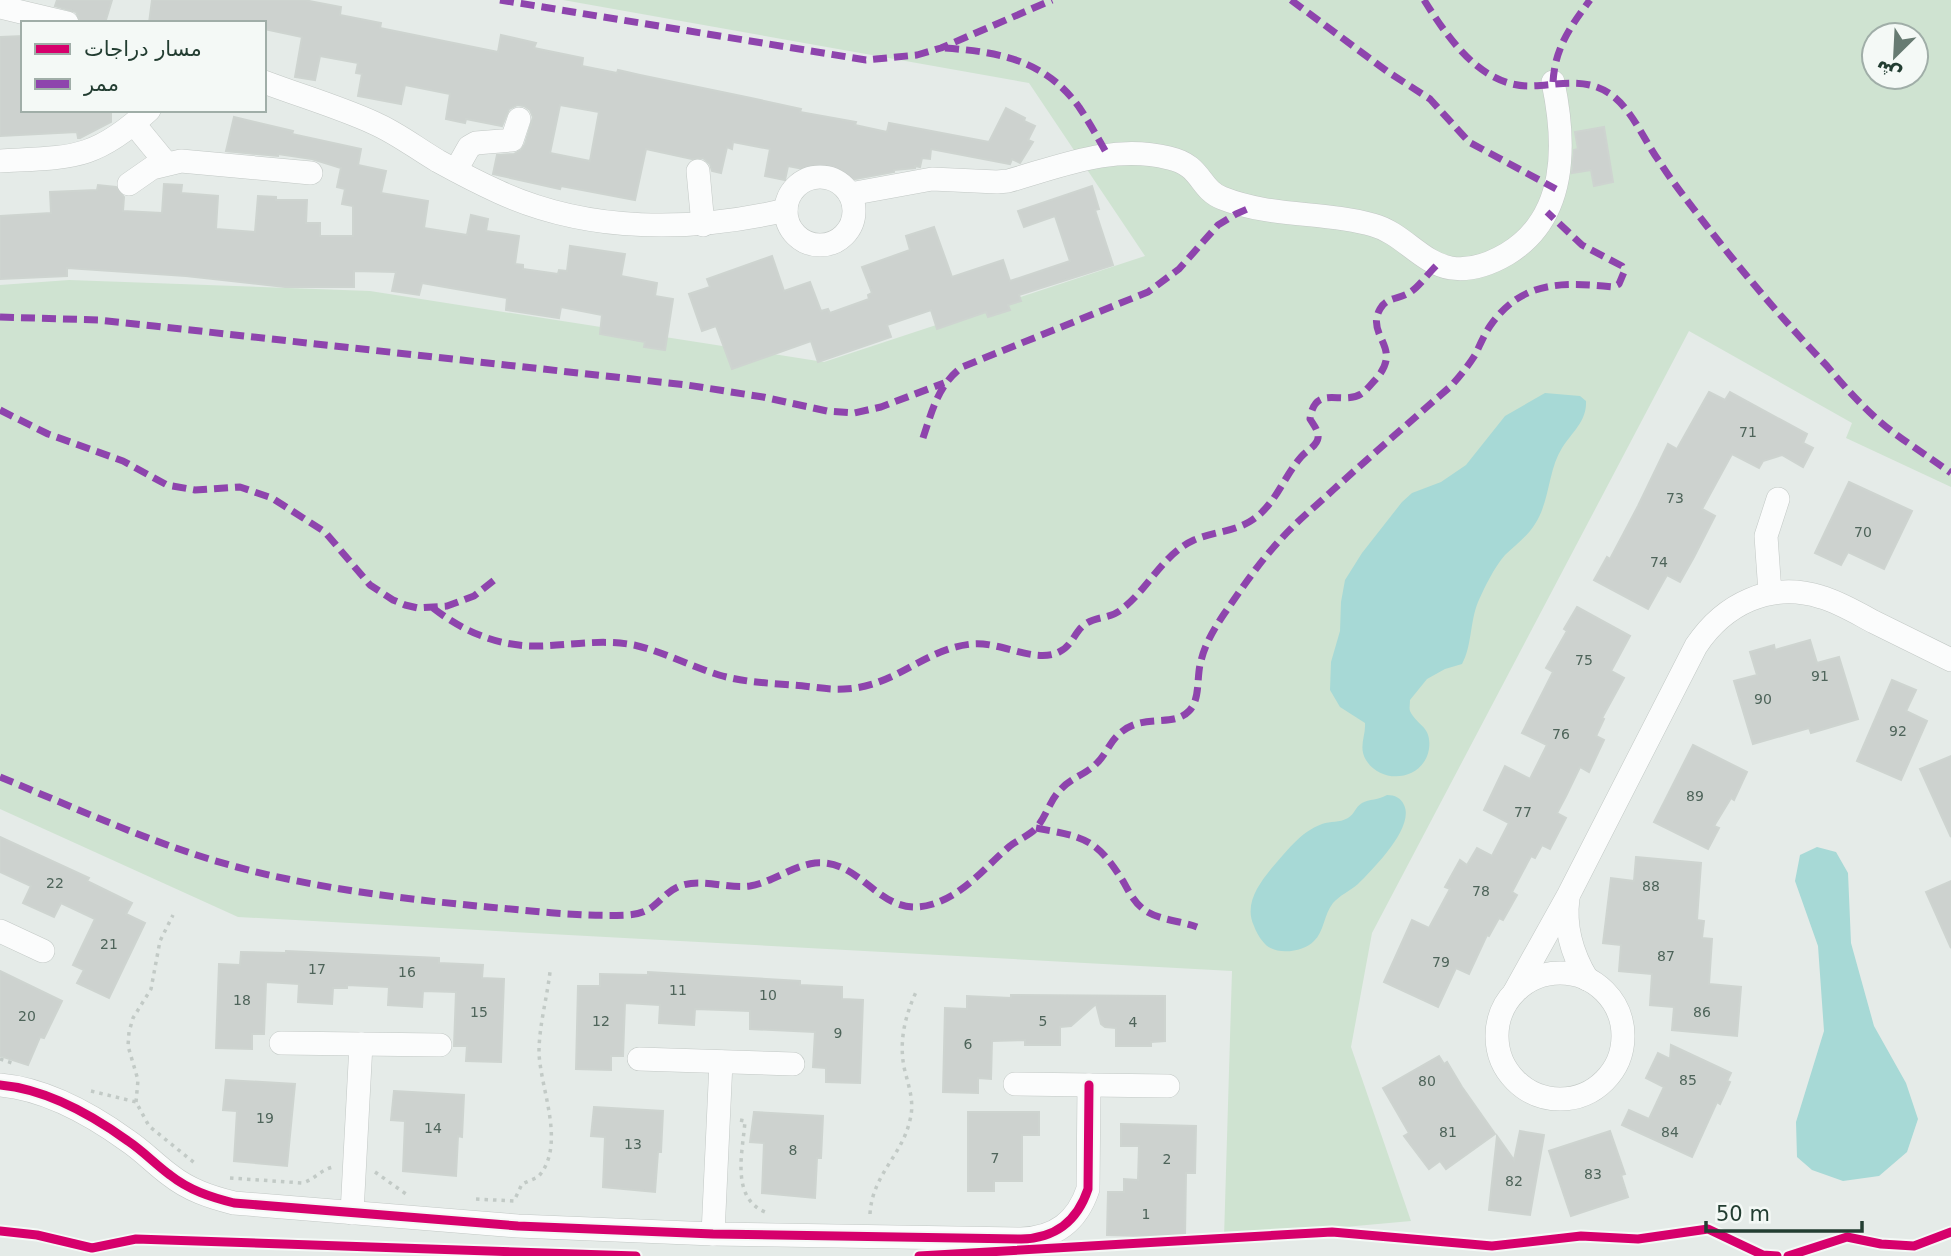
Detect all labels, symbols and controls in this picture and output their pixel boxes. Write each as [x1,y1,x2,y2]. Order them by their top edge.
legend [21,21,266,112]
north arrow [1860,21,1930,91]
text: مسار دراجات [84,37,202,61]
text: ش [1872,55,1905,87]
text: ممر [83,72,119,96]
house number: 71 [1739,424,1757,440]
house number: 73 [1666,490,1684,506]
house number: 70 [1854,524,1872,540]
house number: 74 [1650,554,1668,570]
house number: 75 [1575,652,1593,668]
house number: 91 [1811,668,1829,684]
house number: 90 [1754,691,1772,707]
house number: 92 [1889,723,1907,739]
house number: 76 [1552,726,1570,742]
house number: 89 [1686,788,1704,804]
house number: 77 [1514,804,1532,820]
house number: 22 [46,875,64,891]
house number: 88 [1642,878,1660,894]
house number: 78 [1472,883,1490,899]
house number: 21 [100,936,118,952]
house number: 87 [1657,948,1675,964]
house number: 79 [1432,954,1450,970]
house number: 17 [308,961,326,977]
house number: 16 [398,964,416,980]
house number: 11 [669,982,687,998]
house number: 10 [759,987,777,1003]
house number: 18 [233,992,251,1008]
house number: 15 [470,1004,488,1020]
house number: 86 [1693,1004,1711,1020]
house number: 20 [18,1008,36,1024]
house number: 12 [592,1013,610,1029]
house number: 5 [1039,1013,1047,1029]
house number: 4 [1129,1014,1138,1030]
house number: 9 [834,1025,842,1041]
house number: 6 [964,1036,973,1052]
house number: 85 [1679,1072,1697,1088]
house number: 80 [1418,1073,1436,1089]
house number: 19 [256,1110,274,1126]
house number: 14 [424,1120,442,1136]
house number: 81 [1439,1124,1457,1140]
house number: 84 [1661,1124,1679,1140]
house number: 13 [624,1136,642,1152]
house number: 8 [789,1142,797,1158]
house number: 7 [991,1150,999,1166]
house number: 2 [1163,1151,1171,1167]
house number: 83 [1584,1166,1602,1182]
house number: 82 [1505,1173,1523,1189]
scale bar [1706,1190,1862,1234]
text: 50 m [1716,1202,1770,1226]
house number: 1 [1142,1206,1150,1222]

